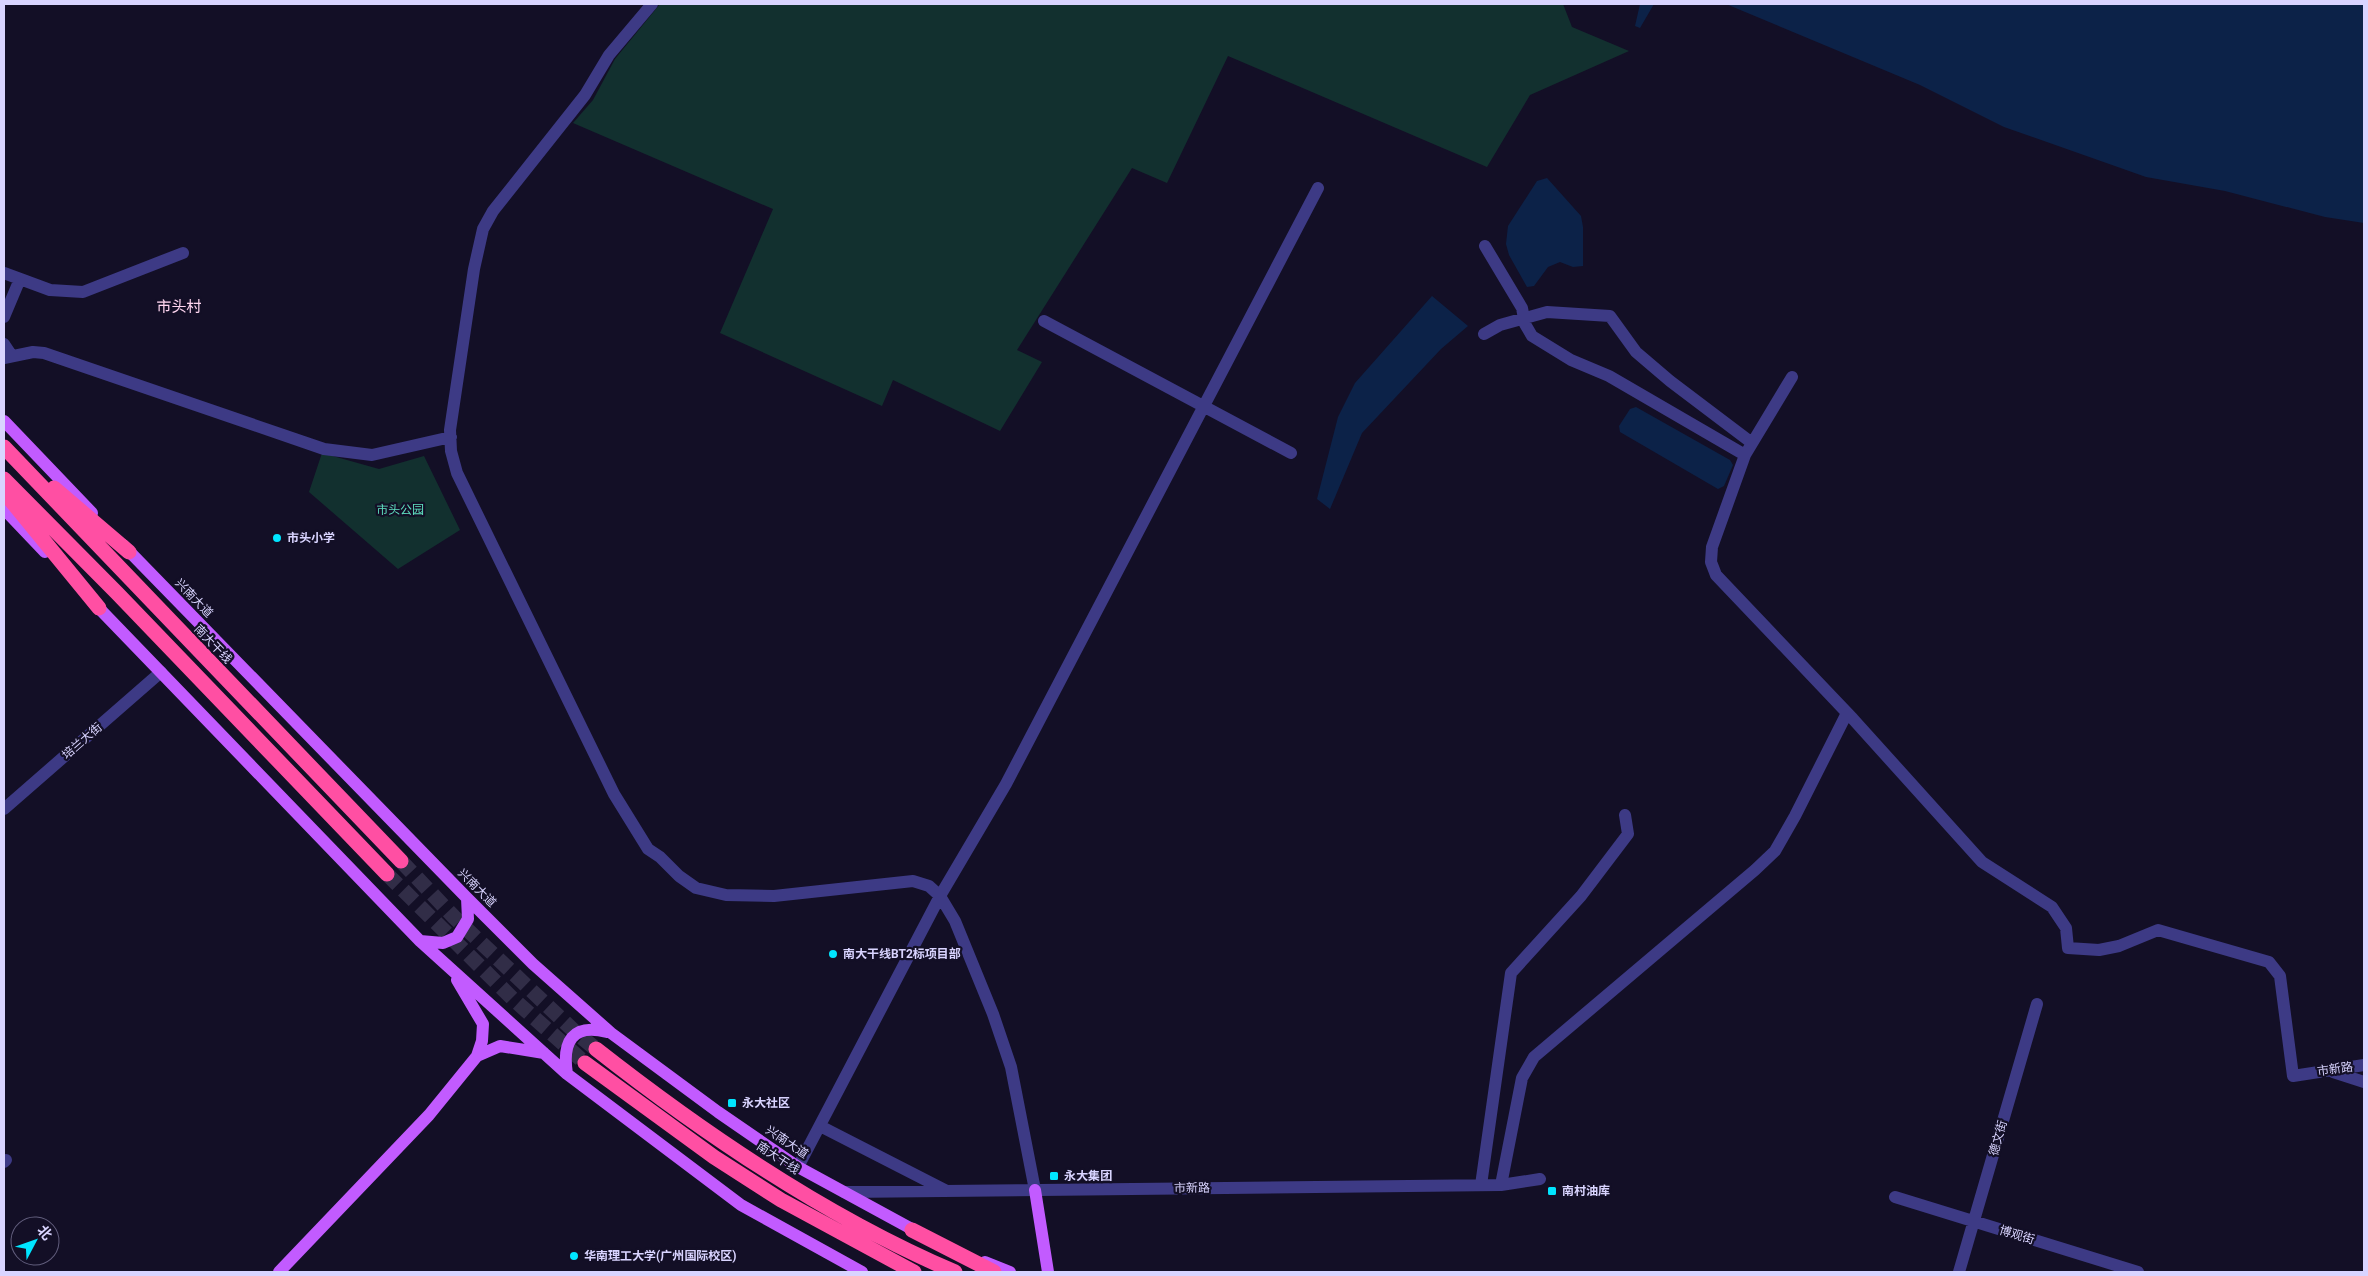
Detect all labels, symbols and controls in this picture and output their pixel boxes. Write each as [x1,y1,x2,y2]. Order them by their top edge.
district label: 市头村 [156,298,202,316]
park label: 市头公园 [376,503,424,517]
place label: 市头小学 [287,531,335,545]
marker: 市头小学 [271,532,283,544]
street label: 兴南大道 [172,576,216,620]
street label: 南大干线 [191,622,235,666]
street label: 培兰大街 [59,720,105,762]
street label: 兴南大道 [455,866,499,910]
place label: 南大干线BT2标项目部 [843,947,961,961]
marker: 南大干线BT2标项目部 [827,948,839,960]
street label: 市新路 [2316,1060,2354,1078]
place label: 永大社区 [742,1096,790,1110]
marker: 永大社区 [726,1097,738,1109]
street label: 德文街 [1986,1119,2010,1157]
street label: 兴南大道 [763,1123,811,1161]
street label: 南大干线 [754,1139,802,1177]
place label: 永大集团 [1064,1169,1112,1183]
marker: 永大集团 [1048,1170,1060,1182]
street label: 市新路 [1174,1181,1210,1195]
place label: 南村油库 [1562,1184,1610,1198]
marker: 南村油库 [1546,1185,1558,1197]
north arrow [10,1216,60,1266]
text: 北 [34,1222,55,1243]
street label: 博观街 [1998,1223,2036,1247]
place label: 华南理工大学(广州国际校区) [584,1249,736,1263]
marker: 华南理工大学(广州国际校区) [568,1250,580,1262]

